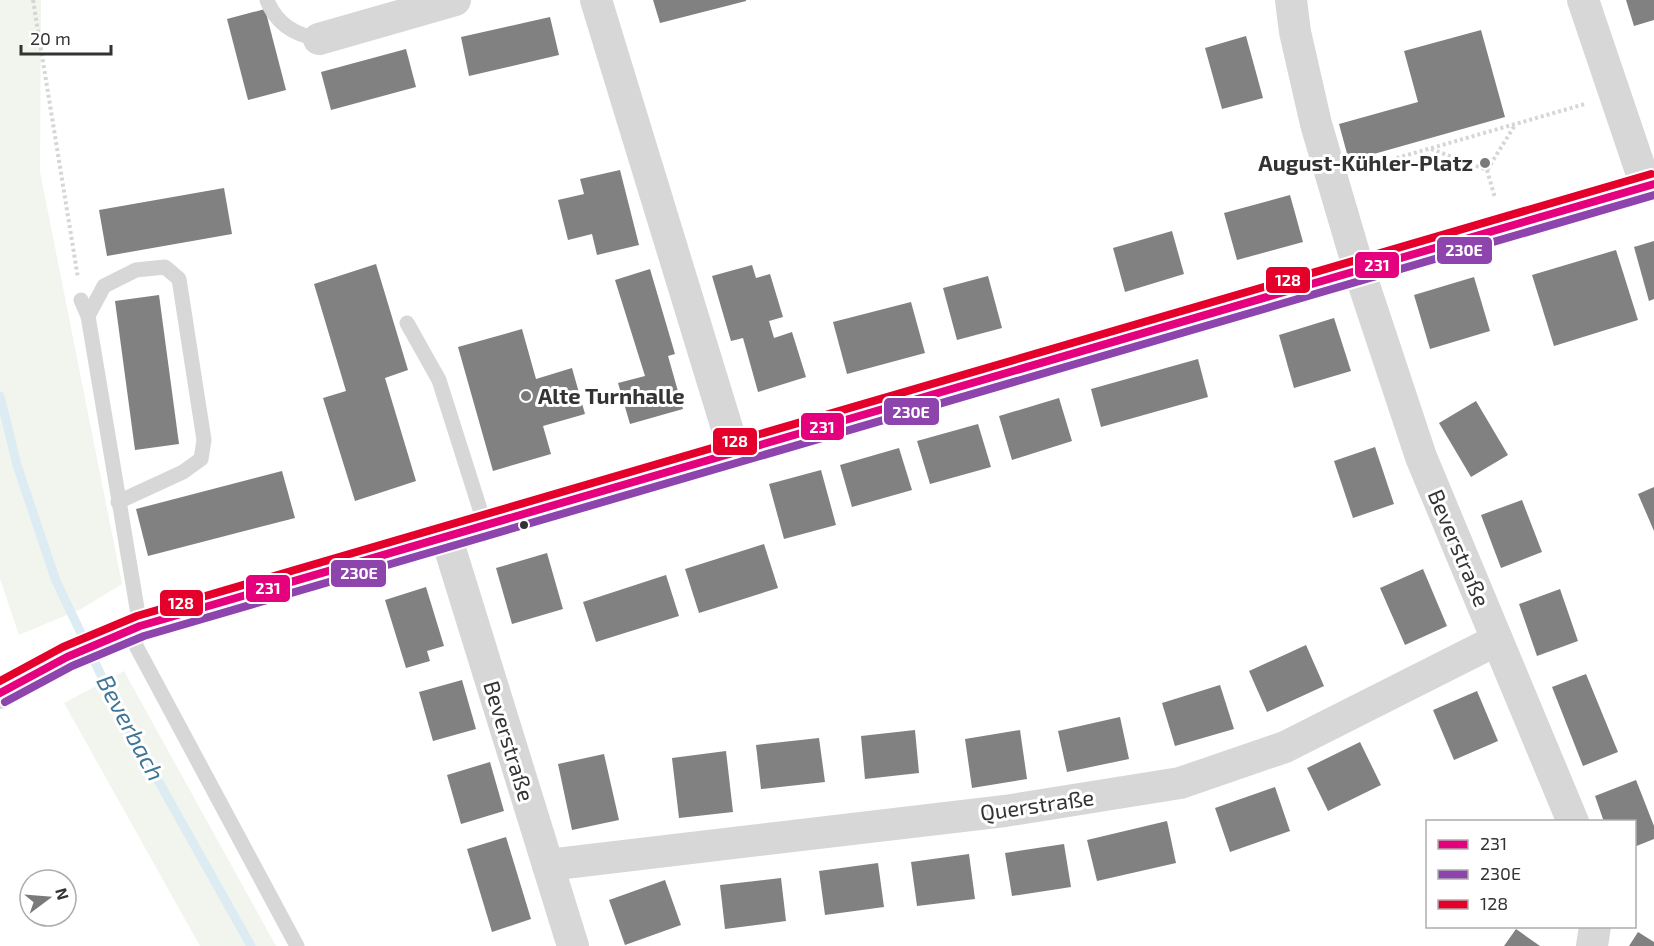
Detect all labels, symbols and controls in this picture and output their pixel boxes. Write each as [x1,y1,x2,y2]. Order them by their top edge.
scale bar [21,18,111,56]
text: 20 m [30,27,71,49]
place label: August-Kühler-Platz [1258,149,1473,175]
marker: August-Kühler-Platz [1478,156,1492,170]
line badge: 230E [1436,236,1493,265]
text: 230E [1445,240,1483,259]
line badge: 231 [1354,251,1400,279]
text: 231 [1364,255,1390,274]
line badge: 128 [1265,266,1311,294]
text: 128 [1275,270,1301,289]
place label: Alte Turnhalle [538,382,685,408]
marker: Alte Turnhalle [519,389,533,403]
line badge: 230E [883,397,940,426]
text: 230E [892,402,930,421]
line badge: 231 [800,412,845,441]
text: 231 [809,417,835,436]
line badge: 128 [712,427,758,456]
text: 128 [722,431,748,450]
street label: Beverstraße [1424,485,1496,610]
unlabelled marker [518,519,530,531]
line badge: 230E [330,559,387,588]
text: 230E [340,563,378,582]
line badge: 231 [245,574,291,603]
text: 231 [255,578,281,597]
line badge: 128 [159,589,204,617]
text: 128 [168,593,194,612]
water label: Beverbach [91,669,171,785]
street label: Beverstraße [479,677,541,804]
street label: Querstraße [978,783,1096,826]
legend [1426,820,1636,928]
text: 231 [1480,832,1507,854]
text: 230E [1480,862,1521,884]
north arrow [18,868,78,928]
text: N [52,886,74,902]
text: 128 [1480,892,1508,914]

